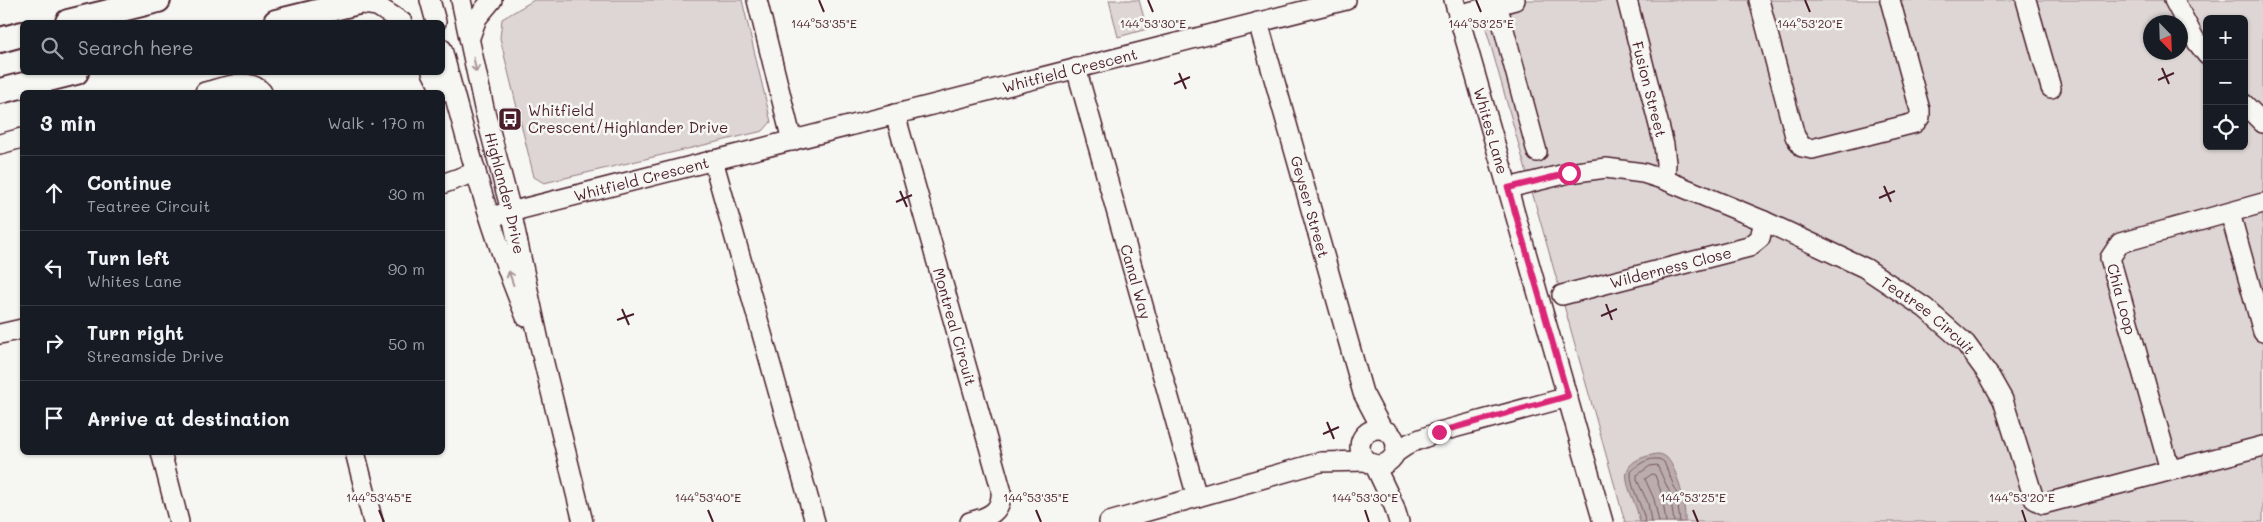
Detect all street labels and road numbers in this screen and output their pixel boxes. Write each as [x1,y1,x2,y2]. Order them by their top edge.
street label: Fusion Street [1628,39,1672,139]
street label: Whitfield Crescent [1000,43,1139,97]
street label: Whites Lane [1469,85,1513,176]
street label: Highlander Drive [481,130,530,256]
street label: Whitfield Crescent [572,152,711,205]
street label: Geyser Street [1286,154,1334,260]
street label: Canal Way [1116,242,1156,321]
street label: Wilderness Close [1608,242,1733,292]
street label: Chia Loop [2103,261,2141,337]
street label: Montreal Circuit [929,265,981,388]
street label: Teatree Circuit [1877,271,1980,358]

